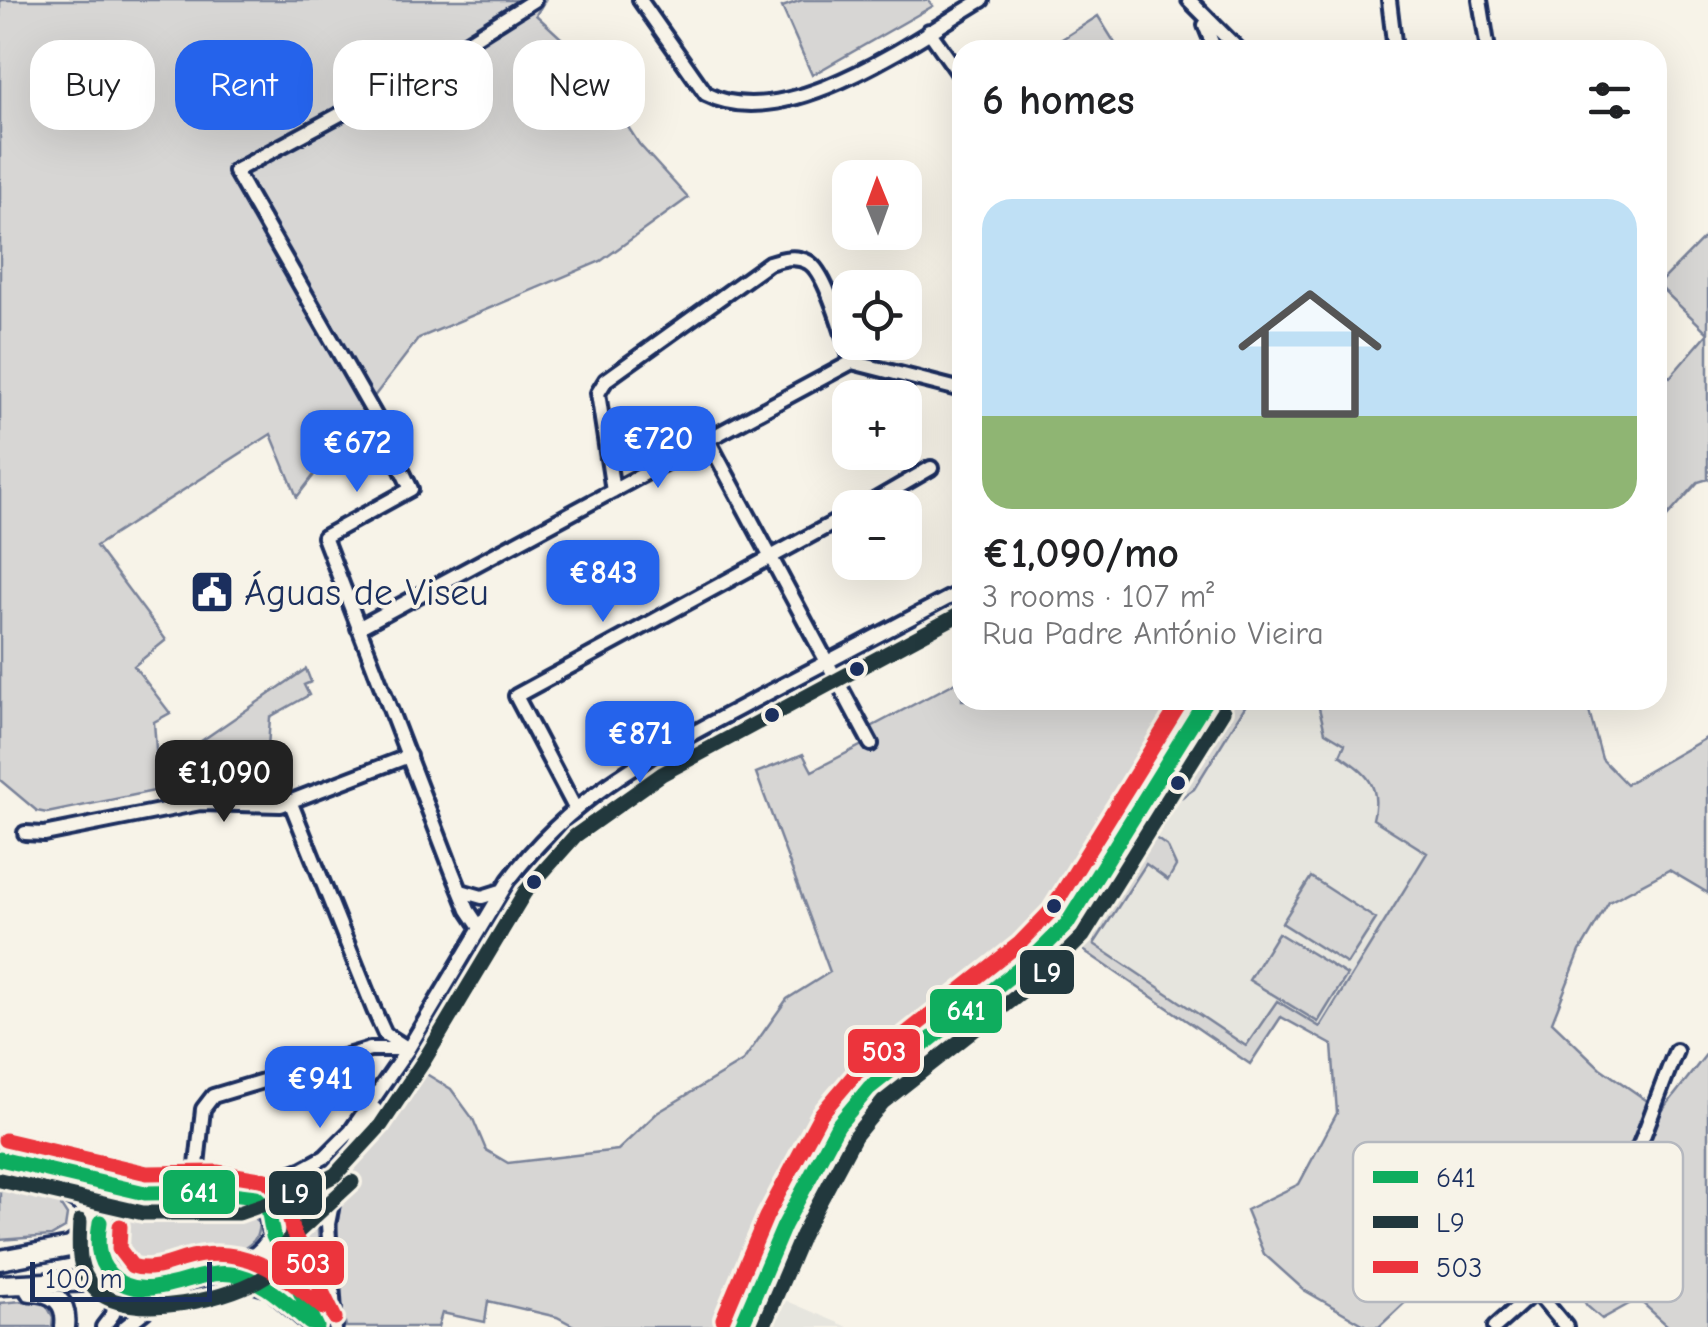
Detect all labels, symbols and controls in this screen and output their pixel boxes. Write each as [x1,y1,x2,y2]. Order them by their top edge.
chip: Buy [30,40,155,130]
chip: Rent [175,40,313,130]
chip: Filters [333,40,493,130]
chip: New [513,40,645,130]
icon: filters [1582,73,1637,128]
text: 6 homes [982,76,1135,125]
north arrow [832,160,922,250]
map controls [832,160,922,580]
icon: home [1220,264,1400,444]
button: locate [832,270,922,360]
button: + [832,380,922,470]
pin: €720 [599,406,717,491]
pin: €672 [298,410,416,495]
text: €720 [623,420,693,457]
text: €672 [322,424,392,461]
button: − [832,490,922,580]
text: €1,090/mo [982,529,1179,578]
pin: €843 [544,540,662,625]
text: €843 [568,554,638,591]
public building icon: Águas de Viseu [189,569,235,615]
place label: Águas de Viseu [244,570,489,615]
text: 3 rooms · 107 m² [982,578,1214,615]
text: Rua Padre António Vieira [982,615,1324,652]
unlabelled marker [847,659,867,679]
pin: €871 [581,701,699,786]
unlabelled marker [762,705,782,725]
text: €871 [607,715,673,752]
pin: €1,090 [143,740,305,825]
text: €1,090 [177,754,271,791]
unlabelled marker [1168,773,1188,793]
unlabelled marker [524,872,544,892]
unlabelled marker [1044,896,1064,916]
line badge: L9 [1018,948,1076,996]
text: L9 [1032,957,1062,989]
line badge: 641 [928,987,1004,1035]
text: 641 [947,995,985,1027]
line badge: 503 [846,1027,922,1075]
text: 503 [862,1036,906,1068]
pin: €941 [261,1046,379,1131]
text: €941 [287,1060,353,1097]
legend [1353,1142,1683,1302]
text: 641 [1436,1162,1476,1194]
line badge: 641 [161,1168,237,1216]
line badge: L9 [267,1169,324,1217]
text: 641 [180,1177,218,1209]
text: L9 [280,1178,310,1210]
text: L9 [1436,1207,1465,1239]
line badge: 503 [270,1239,346,1287]
text: 503 [286,1248,330,1280]
text: 503 [1436,1252,1482,1284]
scale bar [30,1257,212,1302]
text: 100 m [45,1263,123,1295]

